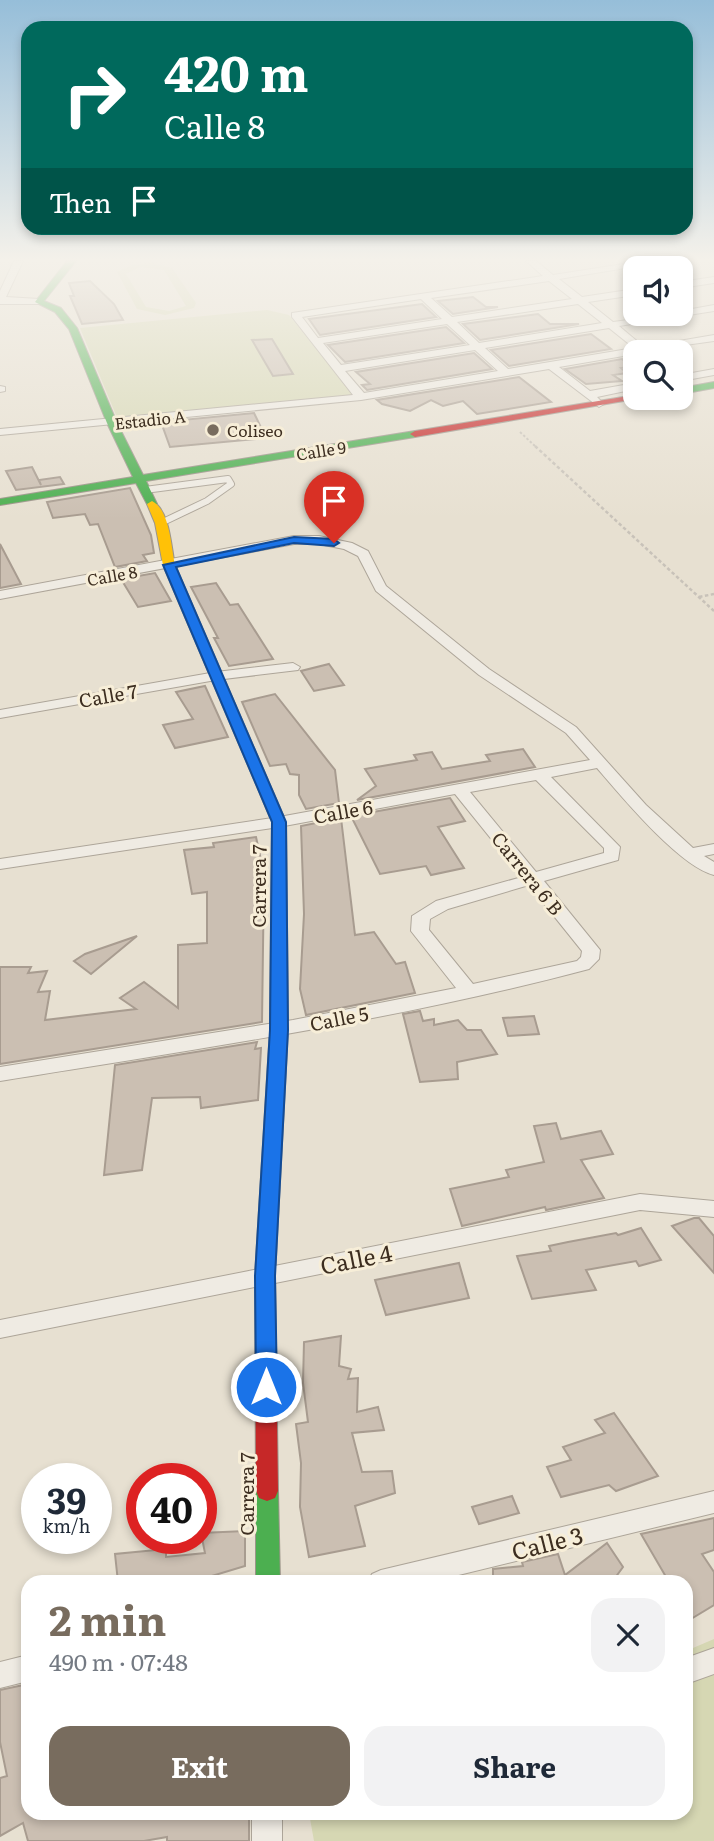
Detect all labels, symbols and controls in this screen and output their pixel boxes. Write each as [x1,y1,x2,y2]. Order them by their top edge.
text: 420 m [164,34,309,107]
icon: right [49,49,140,140]
text: Calle 8 [164,101,265,149]
text: Then [49,182,111,221]
icon: arrive [125,182,163,220]
map controls [623,256,693,410]
button: sound [623,256,693,326]
button: search [623,340,693,410]
street label: Estadio A [113,403,187,435]
place label: Coliseo [227,418,283,442]
marker: Coliseo [205,422,221,438]
street label: Calle 9 [294,434,348,466]
pin [304,471,364,543]
icon: arrive [315,482,353,520]
street label: Calle 8 [85,559,139,591]
street label: Calle 7 [76,676,140,714]
street label: Calle 6 [311,792,375,830]
street label: Carrera 6 B [486,825,570,921]
street label: Carrera 7 [244,844,272,928]
street label: Calle 5 [307,999,371,1037]
street label: Calle 4 [317,1234,395,1282]
position arrow [229,1350,303,1424]
street label: Carrera 7 [232,1452,260,1536]
speed limit sign: 40 [126,1463,217,1554]
text: 39 [47,1473,86,1525]
text: km/h [43,1512,90,1539]
street label: Calle 3 [508,1517,586,1567]
text: 2 min [49,1587,166,1649]
button: close [591,1598,665,1672]
text: 490 m · 07:48 [49,1644,188,1678]
button: Exit [49,1726,350,1806]
button: Share [364,1726,665,1806]

